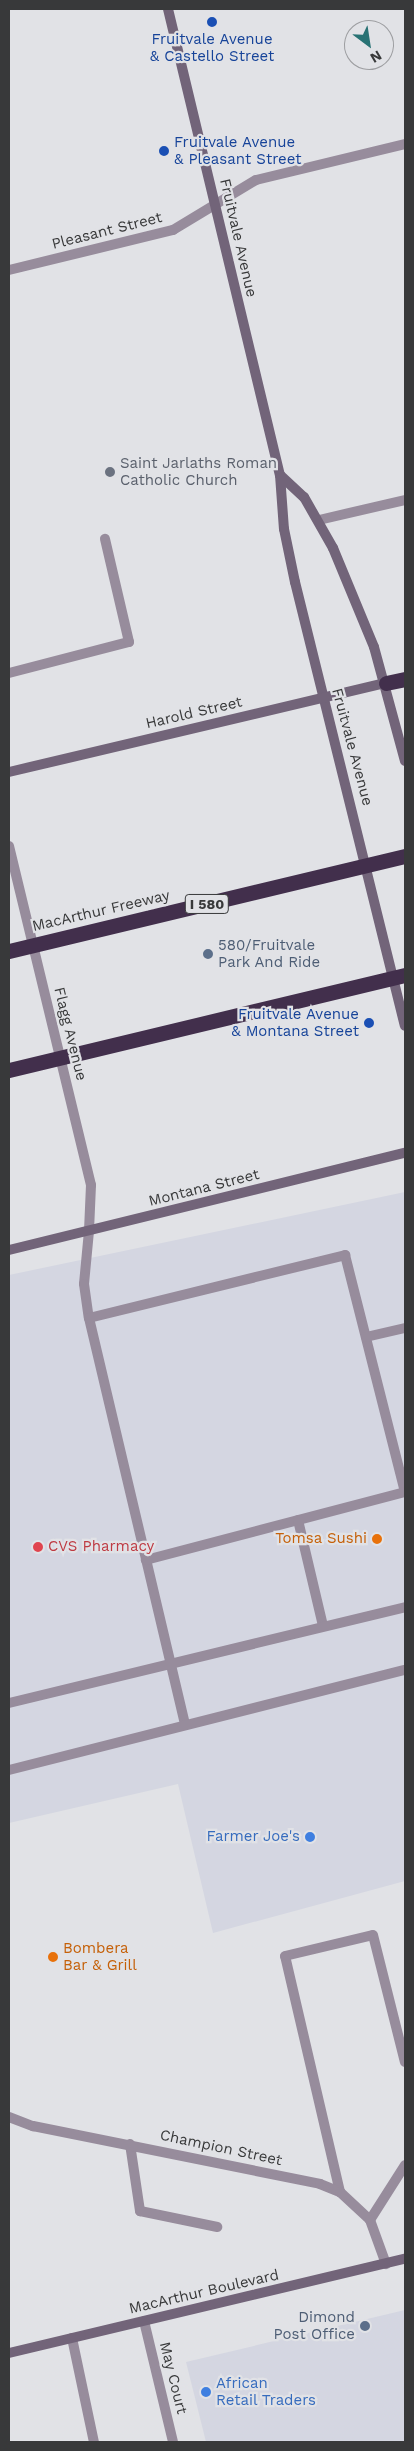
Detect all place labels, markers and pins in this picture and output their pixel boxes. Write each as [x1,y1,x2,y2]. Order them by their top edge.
marker: Fruitvale Avenue & Castello Street [206,16,218,28]
place label: Fruitvale Avenue & Castello Street [150,30,274,65]
place label: Fruitvale Avenue & Pleasant Street [174,133,301,168]
marker: Fruitvale Avenue & Pleasant Street [158,145,170,157]
place label: Saint Jarlaths Roman Catholic Church [120,454,278,489]
marker: Saint Jarlaths Roman Catholic Church [104,466,116,478]
place label: 580/Fruitvale Park And Ride [218,936,321,971]
marker: 580/Fruitvale Park And Ride [202,948,214,960]
place label: Fruitvale Avenue & Montana Street [231,1005,359,1040]
marker: Fruitvale Avenue & Montana Street [363,1017,375,1029]
place label: Tomsa Sushi [275,1530,367,1548]
marker: Tomsa Sushi [371,1533,383,1545]
place label: CVS Pharmacy [48,1538,154,1556]
marker: CVS Pharmacy [32,1541,44,1553]
place label: Farmer Joe's [206,1828,300,1846]
marker: Farmer Joe's [304,1831,316,1843]
place label: Bombera Bar & Grill [63,1939,137,1974]
marker: Bombera Bar & Grill [47,1951,59,1963]
place label: Dimond Post Office [274,2308,355,2343]
marker: Dimond Post Office [359,2320,371,2332]
place label: African Retail Traders [216,2374,317,2409]
marker: African Retail Traders [200,2386,212,2398]

